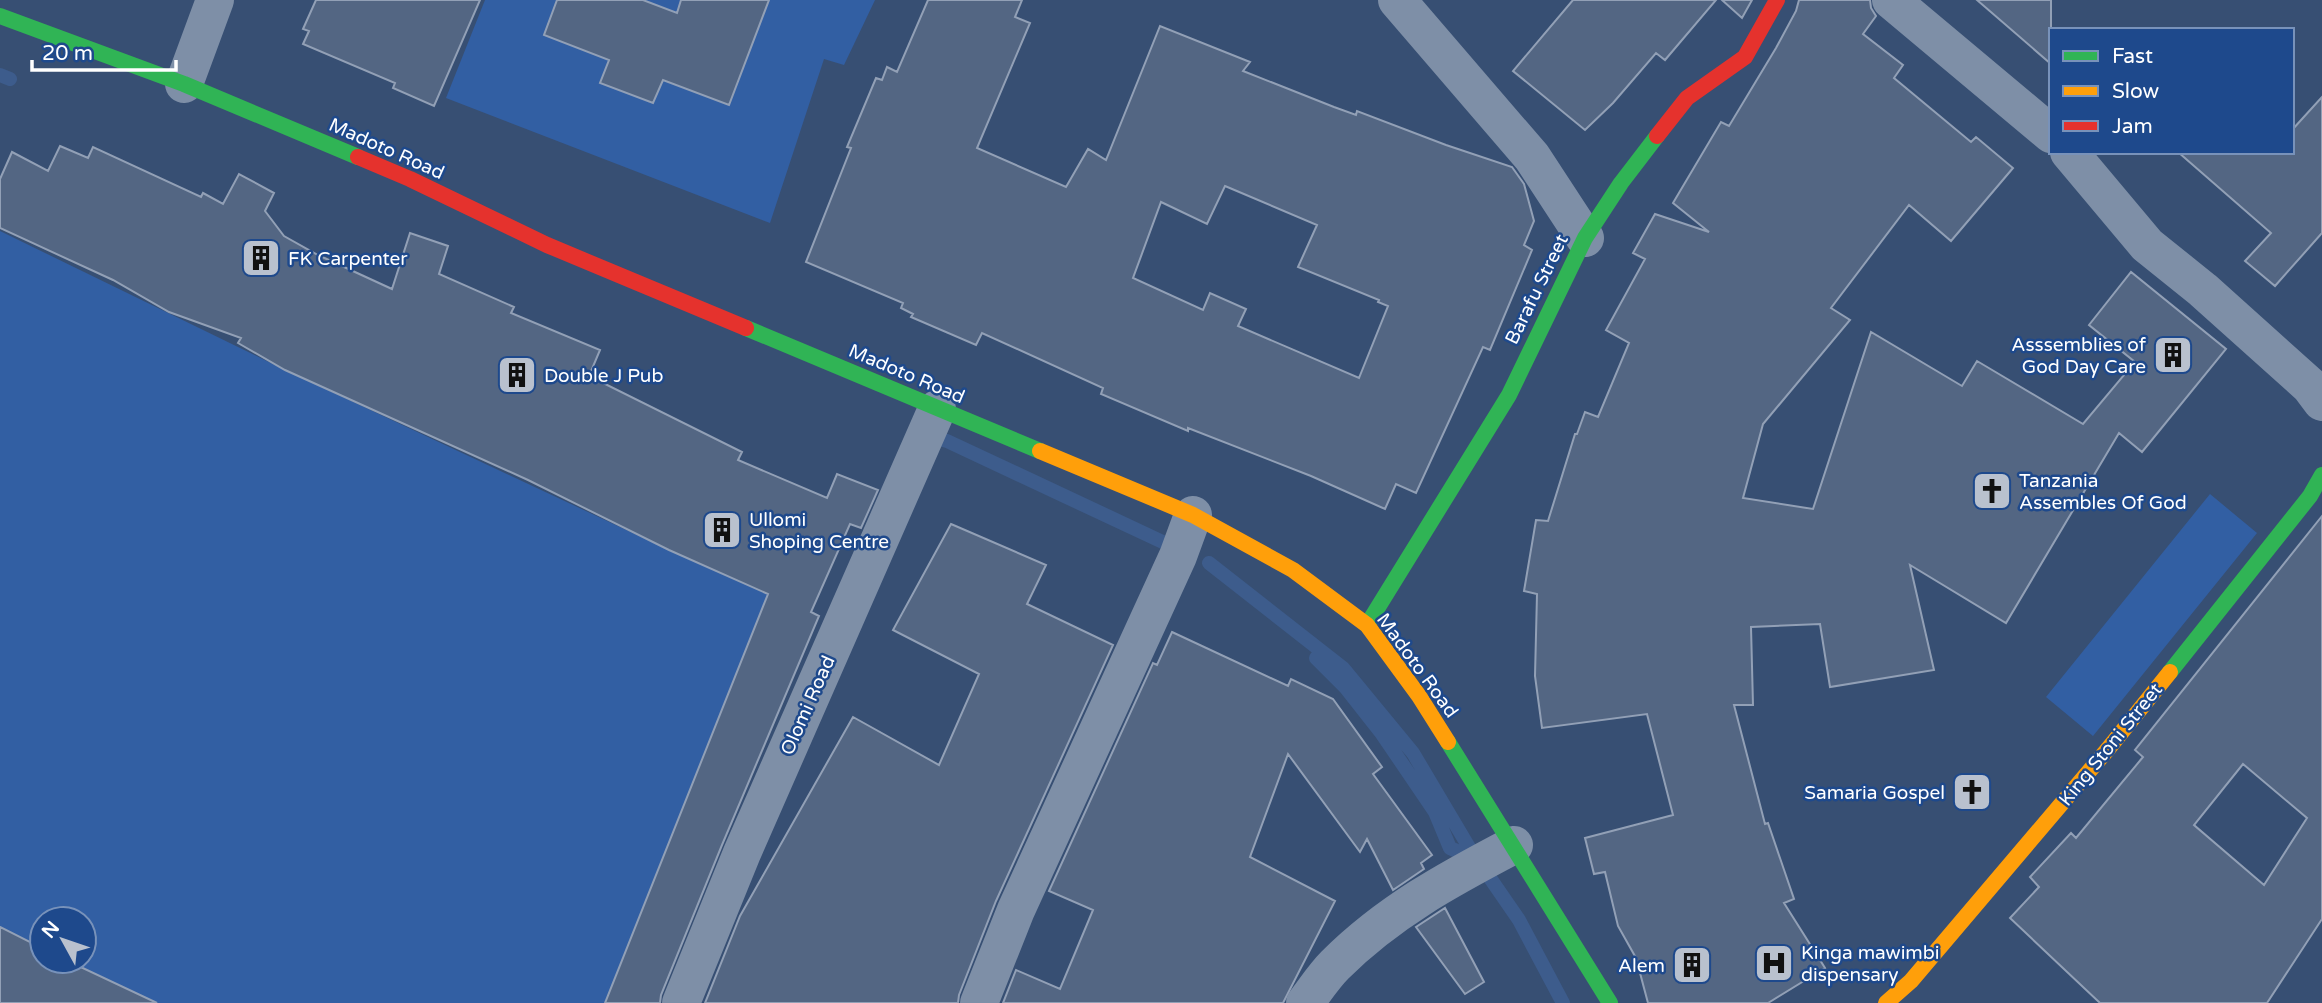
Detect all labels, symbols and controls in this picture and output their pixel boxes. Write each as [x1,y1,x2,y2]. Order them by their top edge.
scale bar [32,28,175,72]
legend [2049,28,2294,154]
text: 20 m [42,41,93,66]
text: Fast [2112,44,2153,69]
text: Slow [2112,79,2160,104]
street label: Madoto Road [326,114,448,184]
text: Jam [2112,114,2153,139]
street label: Barafu Street [1501,231,1573,348]
building icon: FK Carpenter [240,237,282,279]
place label: FK Carpenter [288,248,408,270]
place label: Asssemblies of God Day Care [2011,334,2147,378]
building icon: Asssemblies of God Day Care [2152,334,2194,376]
street label: Madoto Road [845,340,968,408]
building icon: Double J Pub [496,354,538,396]
place label: Double J Pub [544,365,663,387]
church icon: Tanzania Assembles Of God [1971,470,2013,512]
place label: Tanzania Assembles Of God [2019,470,2187,514]
building icon: Ullomi Shoping Centre [701,509,743,551]
place label: Ullomi Shoping Centre [749,509,889,553]
street label: Madoto Road [1372,609,1462,722]
street label: Olomi Road [776,652,840,758]
street label: King Stoni Street [2055,679,2167,810]
church icon: Samaria Gospel [1951,771,1993,813]
place label: Samaria Gospel [1804,782,1945,804]
north arrow [28,905,98,975]
text: N [37,917,64,943]
hospital icon: Kinga mawimbi dispensary [1753,942,1795,984]
place label: Kinga mawimbi dispensary [1801,942,1940,986]
building icon: Alem [1671,944,1713,986]
place label: Alem [1618,955,1665,977]

